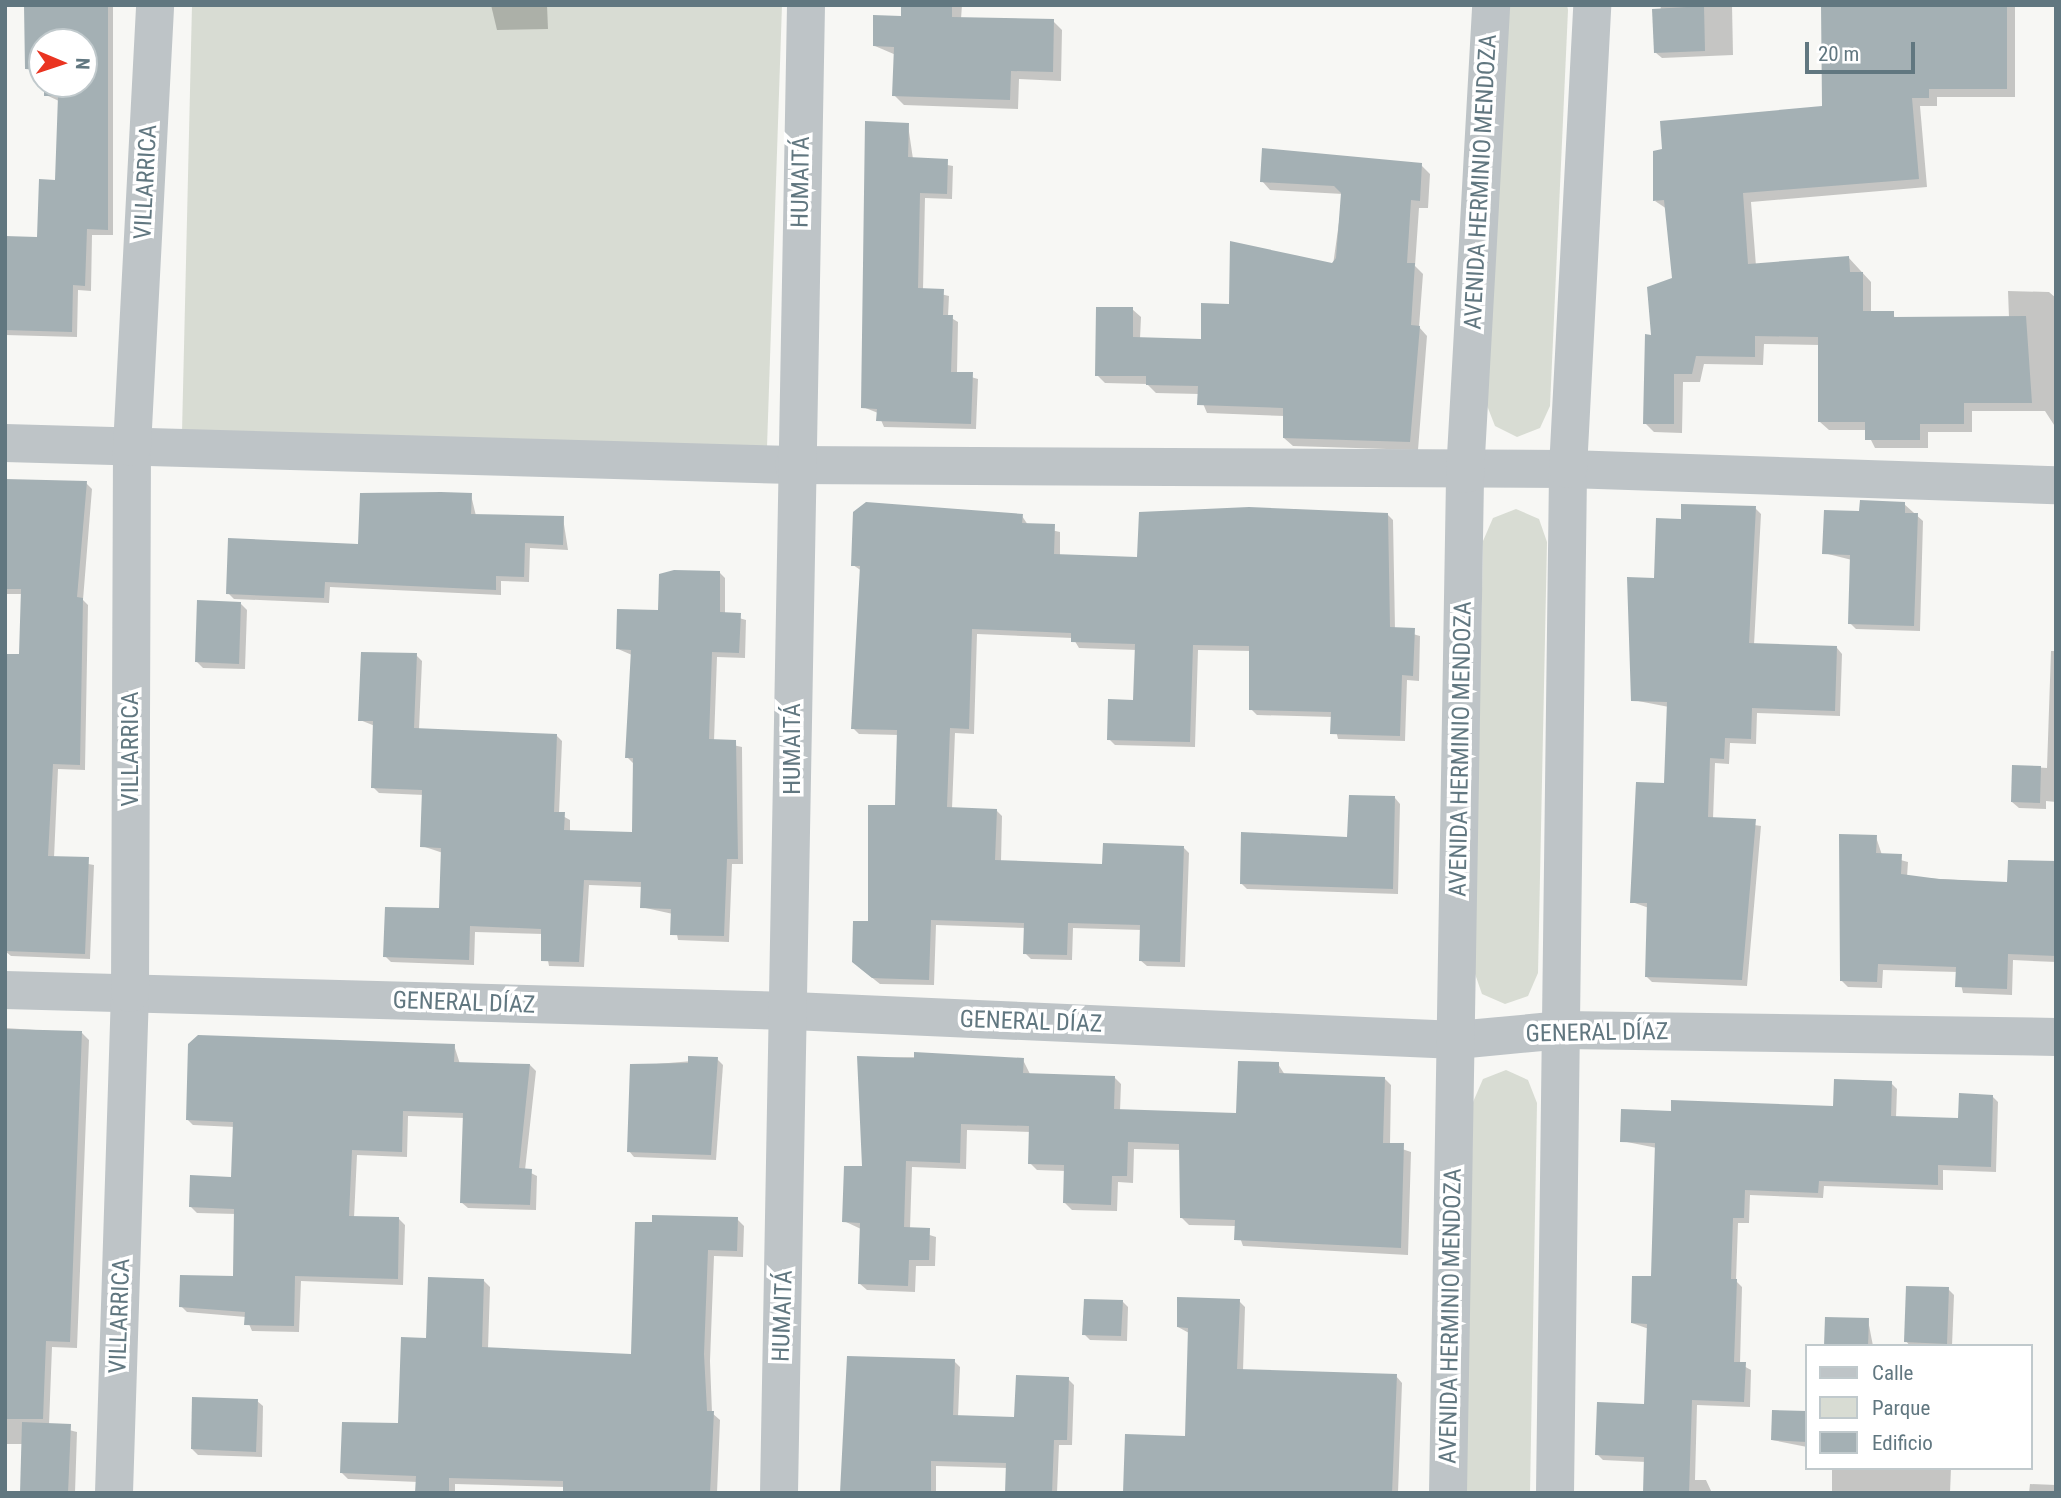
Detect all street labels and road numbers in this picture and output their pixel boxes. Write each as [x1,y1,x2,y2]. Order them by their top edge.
street label: AVENIDA HERMINIO MENDOZA [1459,34,1503,330]
street label: VILLARRICA [129,124,163,240]
street label: HUMAITÁ [786,136,816,228]
street label: AVENIDA HERMINIO MENDOZA [1444,601,1478,897]
street label: VILLARRICA [117,691,145,807]
street label: HUMAITÁ [779,703,807,795]
street label: GENERAL DÍAZ [392,986,536,1020]
street label: GENERAL DÍAZ [959,1005,1103,1039]
street label: GENERAL DÍAZ [1525,1017,1669,1049]
street label: AVENIDA HERMINIO MENDOZA [1434,1168,1468,1464]
street label: VILLARRICA [104,1258,136,1374]
street label: HUMAITÁ [767,1270,799,1362]

